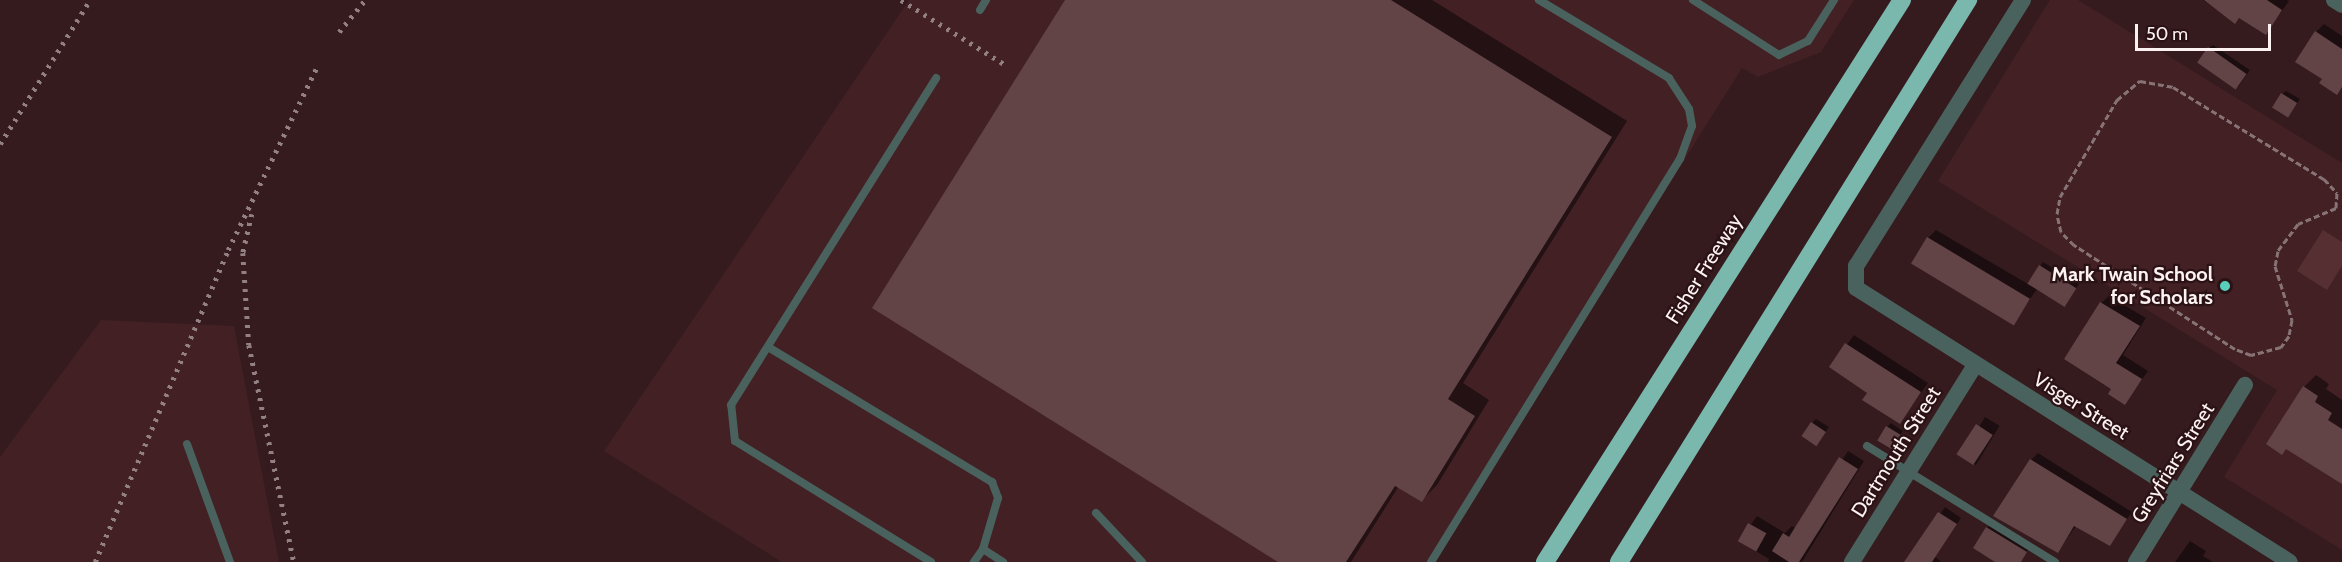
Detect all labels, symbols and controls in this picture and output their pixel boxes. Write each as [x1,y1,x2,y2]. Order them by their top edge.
scale bar [2138,12,2274,50]
text: 50 m [2146,23,2188,45]
street label: Fisher Freeway [1661,210,1747,328]
place label: Mark Twain School for Scholars [2052,262,2213,309]
marker: Mark Twain School for Scholars [2218,279,2232,293]
street label: Visger Street [2029,367,2133,445]
street label: Dartmouth Street [1846,382,1946,522]
street label: Greyfriars Street [2127,399,2219,527]

